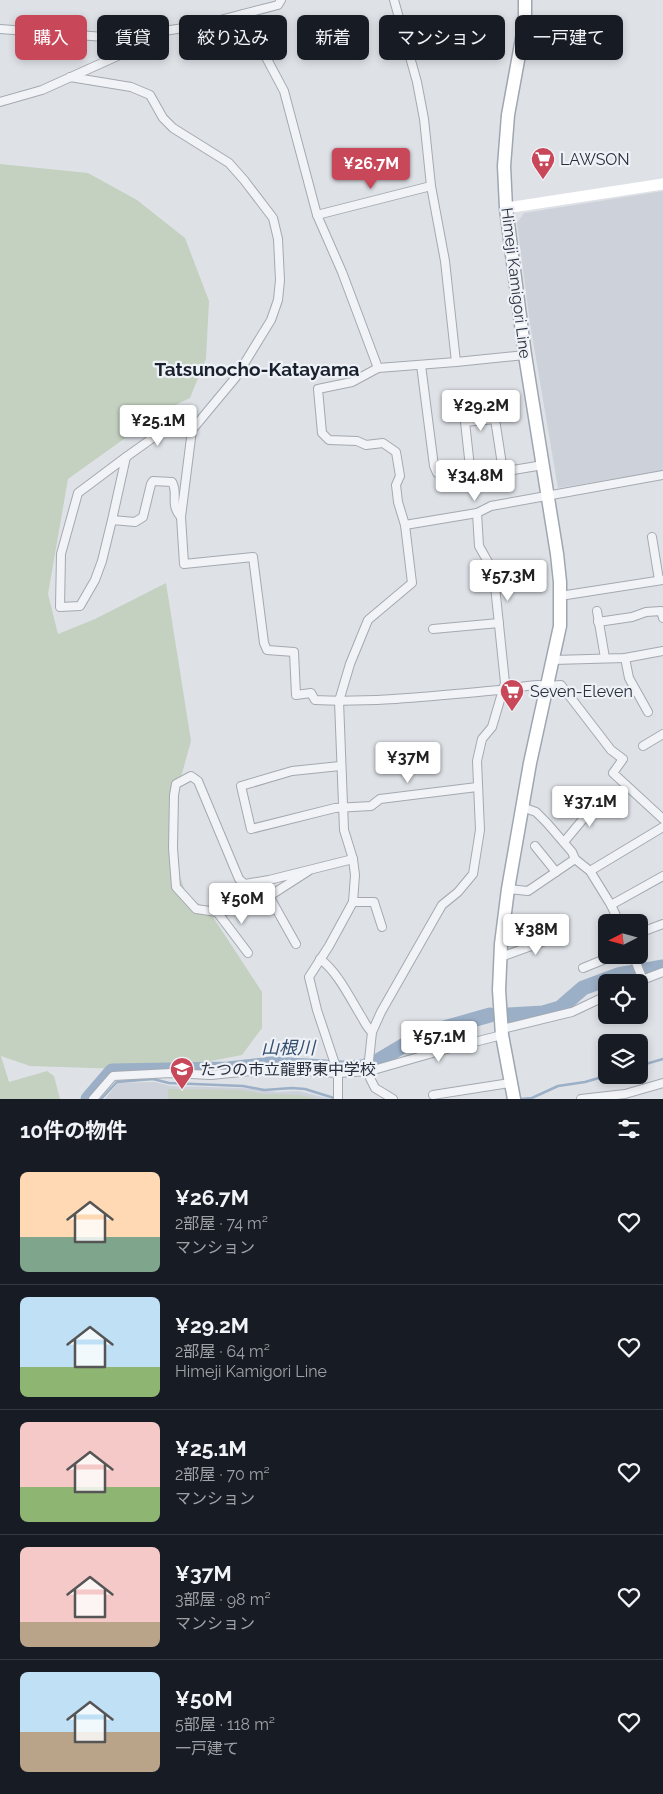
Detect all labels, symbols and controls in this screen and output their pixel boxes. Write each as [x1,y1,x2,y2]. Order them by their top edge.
chip: 購入 [15,15,87,60]
chip: 賃貸 [97,15,169,60]
chip: 絞り込み [179,15,287,60]
chip: 新着 [297,15,369,60]
chip: マンション [379,15,505,60]
chip: 一戸建て [515,15,623,60]
supermarket icon: LAWSON [530,146,556,180]
pin: ¥26.7M [330,148,412,190]
place label: LAWSON [560,150,630,169]
text: ¥26.7M [343,154,399,173]
street label: Himeji Kamigori Line [497,206,535,360]
district label: Tatsunocho-Katayama [155,358,360,380]
pin: ¥29.2M [440,390,522,432]
text: ¥29.2M [453,396,509,415]
pin: ¥25.1M [117,404,199,447]
text: ¥25.1M [131,411,185,430]
pin: ¥34.8M [434,460,516,502]
text: ¥34.8M [447,466,503,485]
pin: ¥57.3M [467,560,549,602]
text: ¥57.3M [481,566,535,585]
supermarket icon: Seven-Eleven [499,678,525,712]
place label: Seven-Eleven [530,682,633,701]
pin: ¥37M [378,742,438,784]
text: ¥37M [386,748,430,767]
pin: ¥37.1M [549,786,631,828]
text: ¥37.1M [563,792,617,811]
pin: ¥50M [212,882,272,925]
text: ¥50M [220,889,264,908]
pin: ¥38M [506,914,566,956]
north arrow [598,914,648,964]
map controls [598,914,648,1084]
text: ¥38M [514,920,558,939]
button: locate [598,974,648,1024]
pin: ¥57.1M [398,1020,480,1063]
text: ¥57.1M [412,1027,466,1046]
button: layers [598,1034,648,1084]
water label: 山根川 [261,1037,317,1058]
school or university icon: たつの市立龍野東中学校 [169,1056,195,1090]
place label: たつの市立龍野東中学校 [200,1060,376,1079]
icon: filters [615,1115,643,1143]
text: 10件の物件 [20,1118,127,1143]
text: ¥26.7M [175,1185,249,1210]
icon: home [60,1192,120,1252]
icon: heart [615,1208,643,1236]
text: 2部屋 · 74 m² [175,1214,268,1233]
text: マンション [175,1238,255,1257]
text: ¥29.2M [175,1313,249,1338]
icon: home [60,1317,120,1377]
icon: heart [615,1333,643,1361]
text: 2部屋 · 64 m² [175,1342,270,1361]
text: Himeji Kamigori Line [175,1362,327,1381]
text: ¥25.1M [175,1436,247,1461]
icon: home [60,1442,120,1502]
icon: heart [615,1458,643,1486]
text: 2部屋 · 70 m² [175,1465,270,1484]
text: マンション [175,1489,255,1508]
text: ¥37M [175,1561,232,1586]
icon: home [60,1567,120,1627]
icon: heart [615,1583,643,1611]
text: 3部屋 · 98 m² [175,1590,271,1609]
text: マンション [175,1614,255,1633]
text: ¥50M [175,1686,233,1711]
icon: home [60,1692,120,1752]
icon: heart [615,1708,643,1736]
text: 5部屋 · 118 m² [175,1715,275,1734]
text: 一戸建て [175,1739,239,1758]

